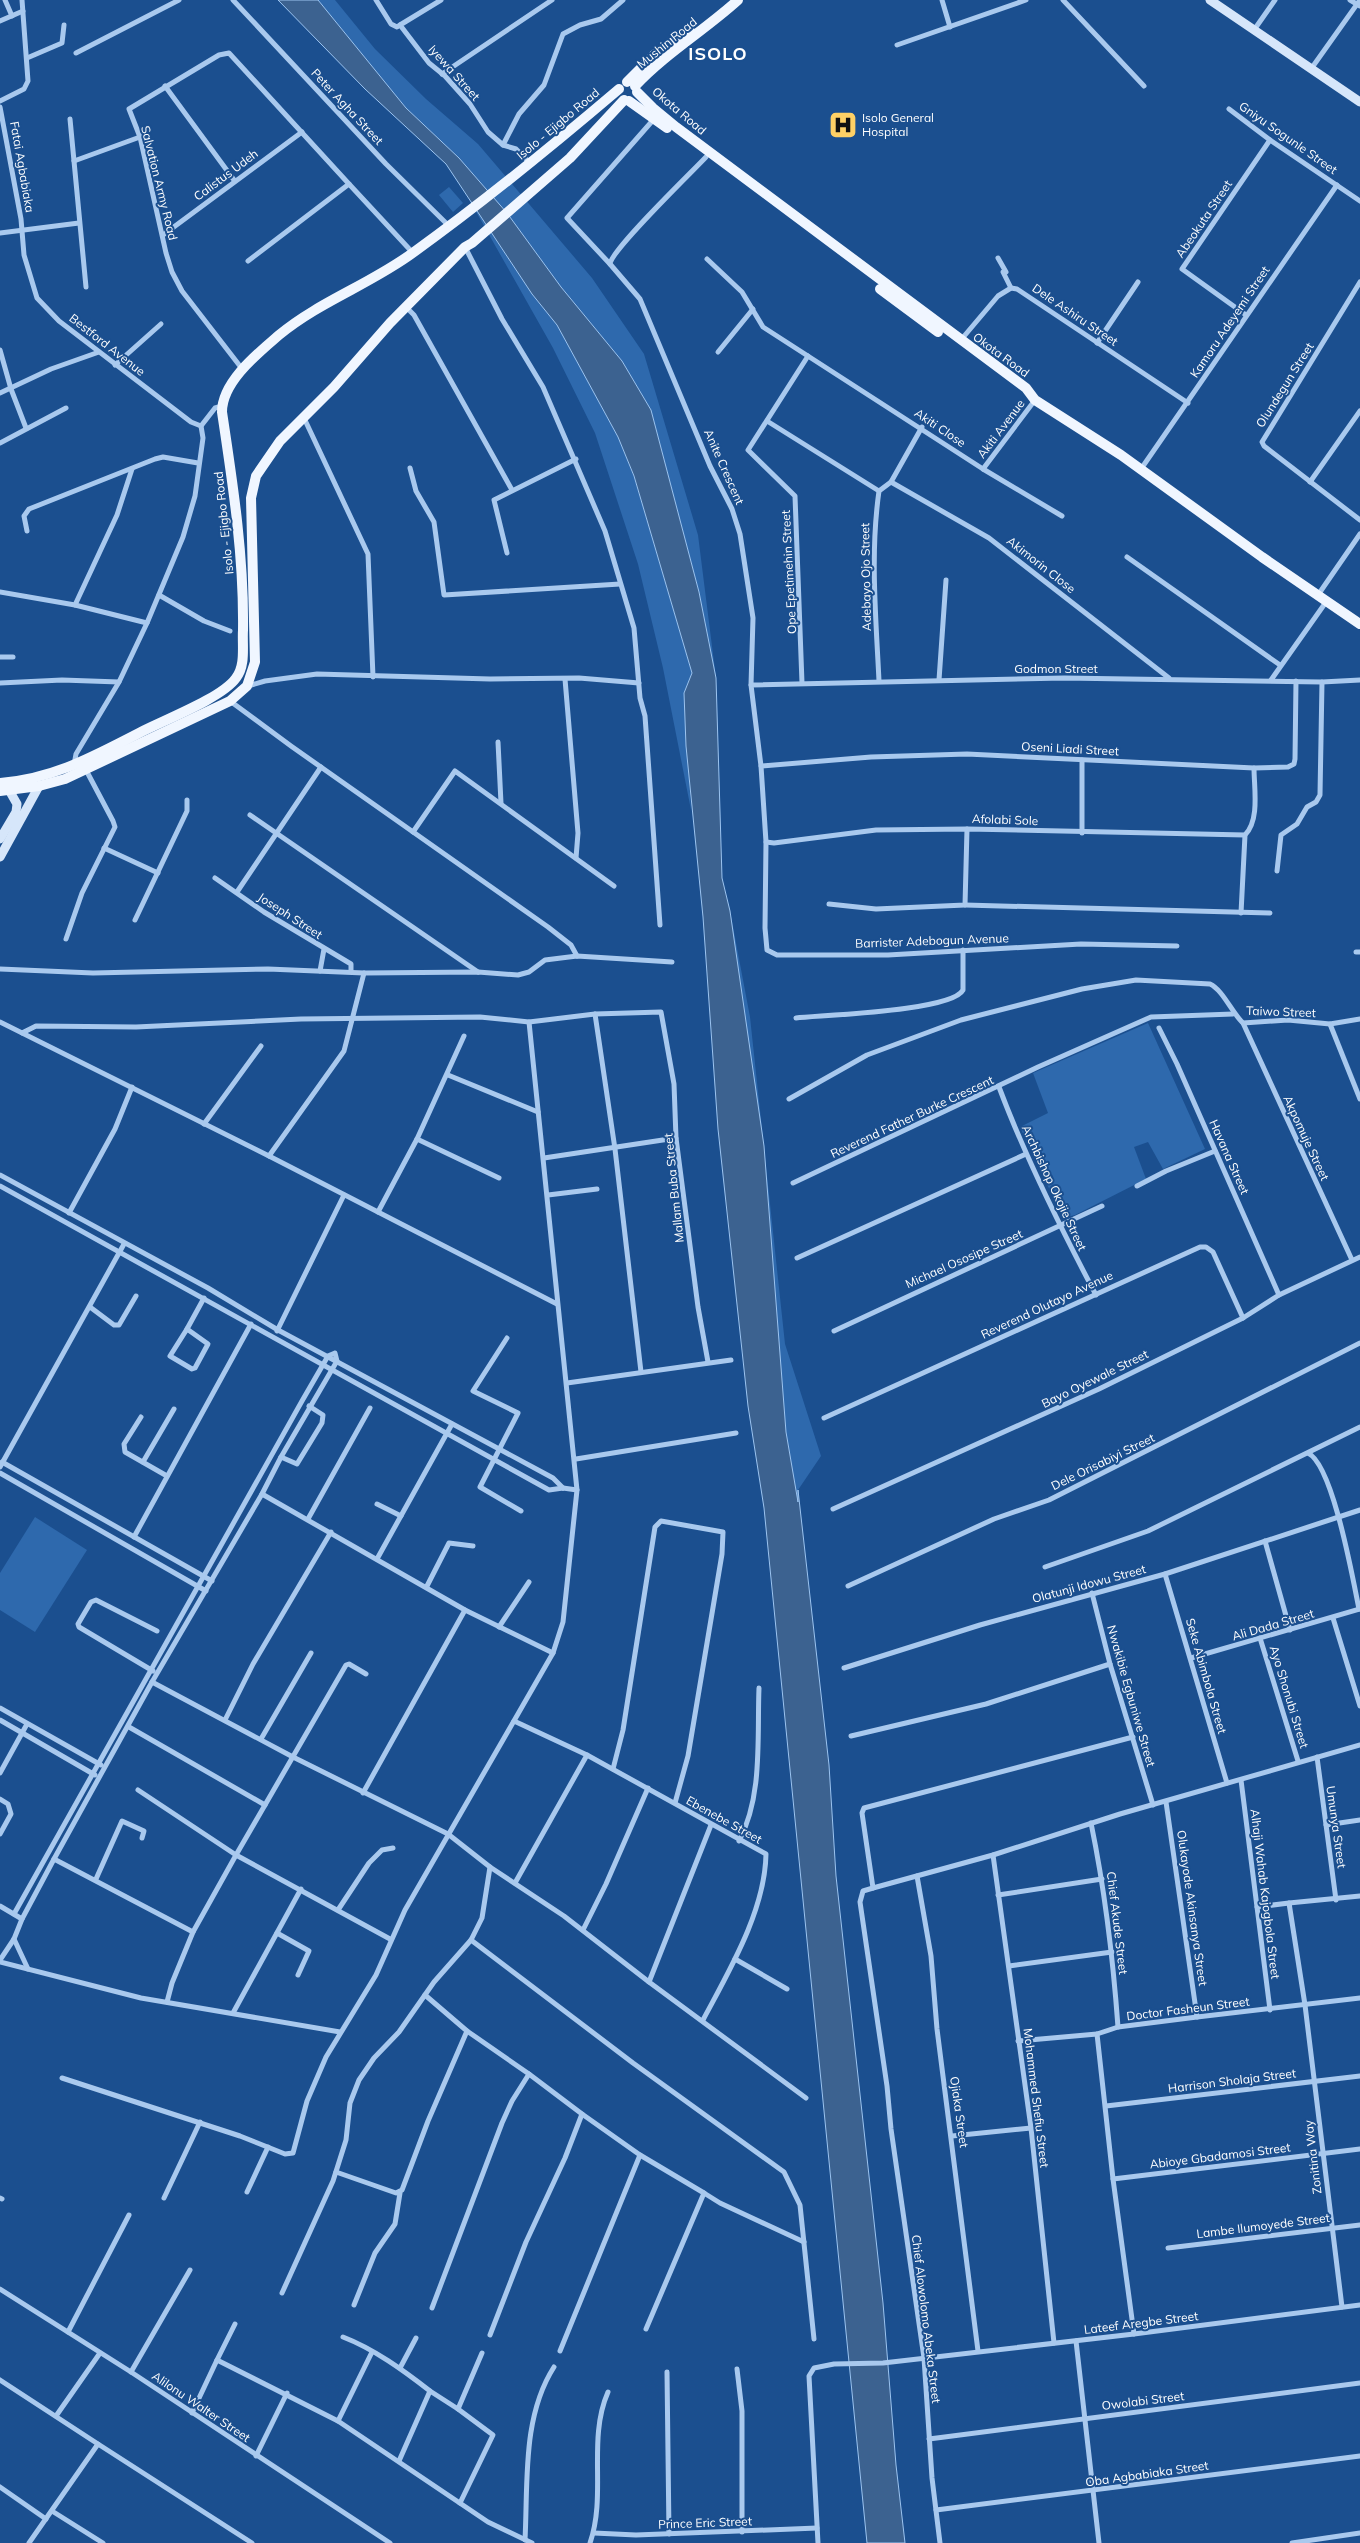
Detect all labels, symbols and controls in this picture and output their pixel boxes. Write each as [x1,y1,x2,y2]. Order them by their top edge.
street label: Mushin Road [634,14,700,71]
street label: Iyewa Street [425,42,483,104]
district label: ISOLO [688,42,748,65]
street label: Peter Agha Street [308,65,387,148]
street label: Okota Road [649,84,709,138]
street label: Isolo - Ejigbo Road [513,85,602,163]
street label: Gniyu Sogunle Street [1236,98,1340,177]
hospital icon: Isolo General Hospital [828,110,858,140]
place label: Isolo General Hospital [862,110,934,139]
street label: Fatai Agbabiaka [7,120,38,214]
street label: Salvation Army Road [138,124,181,242]
street label: Calistus Udeh [191,146,261,204]
street label: Abeokuta Street [1172,177,1235,260]
street label: Kamoru Adeyemi Street [1187,263,1273,380]
street label: Dele Ashiru Street [1030,280,1121,349]
street label: Bestford Avenue [66,310,148,379]
street label: Okota Road [970,329,1032,380]
street label: Olundegun Street [1252,339,1317,430]
street label: Akiti Avenue [974,396,1028,461]
street label: Akiti Close [912,405,969,450]
street label: Anite Crescent [701,427,748,507]
street label: Isolo - Ejigbo Road [211,471,236,575]
street label: Ope Epetimehin Street [778,510,799,634]
street label: Adebayo Ojo Street [857,523,874,631]
street label: Akimorin Close [1004,533,1079,596]
street label: Godmon Street [1014,661,1098,676]
street label: Oseni Liadi Street [1021,738,1119,759]
street label: Afolabi Sole [972,811,1038,828]
street label: Joseph Street [255,889,325,942]
street label: Barrister Adebogun Avenue [855,930,1009,951]
street label: Taiwo Street [1246,1003,1316,1020]
street label: Reverend Father Burke Crescent [828,1072,996,1161]
street label: Akpomuje Street [1280,1093,1333,1183]
street label: Havana Street [1206,1117,1253,1197]
street label: Archbishop Okojie Street [1019,1123,1090,1253]
street label: Mallam Buba Street [660,1133,687,1243]
street label: Michael Ososipe Street [903,1226,1025,1291]
street label: Reverend Olutayo Avenue [978,1267,1115,1342]
street label: Bayo Oyewale Street [1039,1346,1151,1411]
street label: Dele Orisabiyi Street [1049,1430,1157,1493]
street label: Olatunji Idowu Street [1030,1561,1147,1606]
street label: Ali Dada Street [1230,1606,1316,1643]
street label: Seke Abimbola Street [1183,1616,1230,1735]
street label: Nwakibie Egbuniwe Street [1104,1623,1159,1768]
street label: Ayo Shonubi Street [1267,1644,1312,1750]
street label: Umunya Street [1323,1785,1350,1869]
street label: Ebenebe Street [684,1793,765,1847]
street label: Alhaji Wahab Kajogbola Street [1248,1808,1283,1980]
street label: Olukayode Akinsanya Street [1174,1829,1211,1987]
street label: Chief Akude Street [1104,1871,1131,1975]
street label: Doctor Fasheun Street [1126,1994,1250,2023]
street label: Mohammed Shefiu Street [1020,2027,1053,2169]
street label: Harrison Sholaja Street [1167,2065,1297,2096]
street label: Ojiaka Street [947,2075,972,2149]
street label: Zonitina Way [1300,2119,1324,2195]
street label: Abioye Gbadamosi Street [1149,2139,1291,2172]
street label: Lambe Ilumoyede Street [1195,2210,1330,2241]
street label: Chief Alowolomo Abeka Street [909,2234,944,2404]
street label: Lateef Aregbe Street [1083,2308,1199,2337]
street label: Alilonu Walter Street [149,2368,253,2445]
street label: Owolabi Street [1101,2388,1185,2413]
street label: Oba Agbabiaka Street [1084,2457,1209,2490]
street label: Prince Eric Street [658,2513,752,2532]

